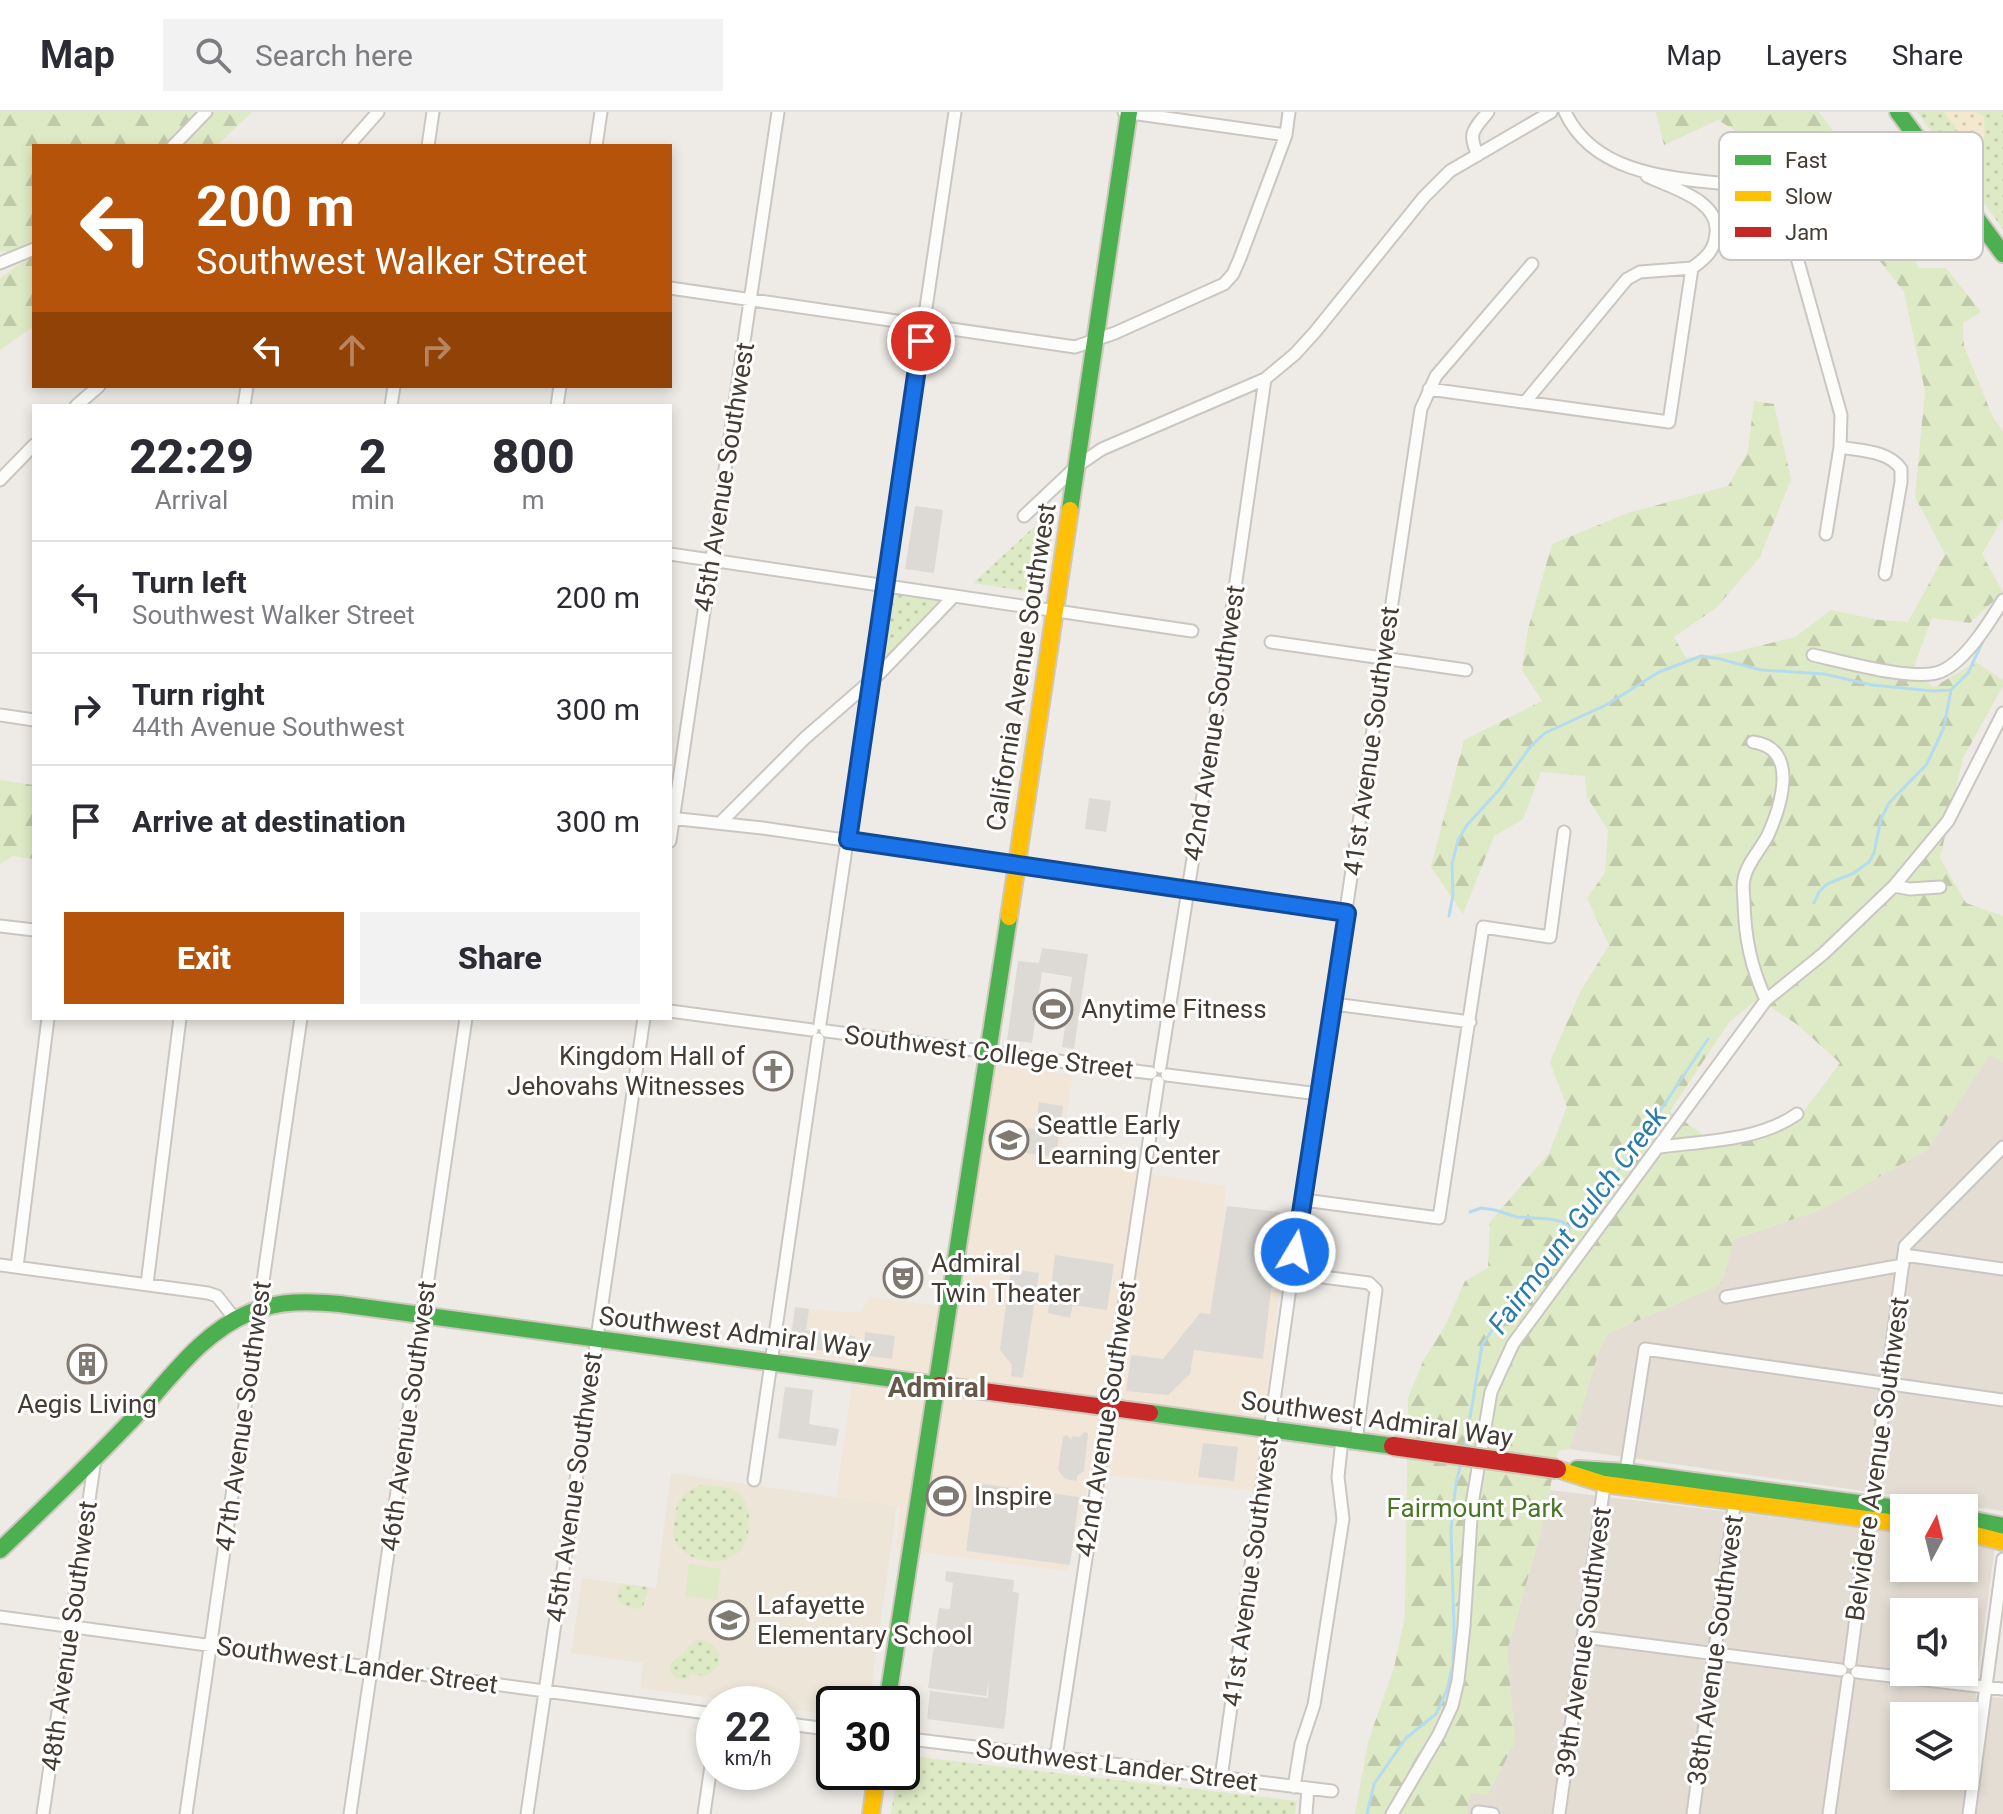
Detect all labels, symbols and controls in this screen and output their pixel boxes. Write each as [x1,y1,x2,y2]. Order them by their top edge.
search box [163,19,723,91]
text: Map [40,33,115,77]
icon: search [191,33,235,77]
text: Search here [255,38,413,73]
text: Map [1666,39,1722,72]
text: Layers [1766,39,1848,72]
text: Share [1892,39,1963,72]
legend [1719,132,1983,260]
text: Fast [1785,148,1827,173]
text: 200 m [196,174,355,240]
icon: left [64,176,168,280]
text: Slow [1785,184,1833,209]
text: Jam [1785,220,1828,245]
text: Southwest Walker Street [196,241,588,283]
pin [887,307,955,375]
icon: arrive [899,319,943,363]
icon: left [246,328,290,372]
icon: ahead [330,328,374,372]
icon: right [414,328,458,372]
street label: 45th Avenue Southwest [688,340,760,614]
text: 22:29 [129,428,254,485]
text: 2 [359,428,387,485]
text: 800 [492,428,575,485]
text: Arrival [155,485,228,515]
text: min [351,485,395,515]
text: m [522,485,545,515]
street label: California Avenue Southwest [980,501,1062,833]
text: Turn left [132,565,247,600]
icon: left [64,575,108,619]
text: 200 m [556,580,640,615]
street label: 42nd Avenue Southwest [1177,583,1251,863]
text: Southwest Walker Street [132,600,415,630]
street label: 41st Avenue Southwest [1337,604,1405,878]
text: Turn right [132,677,265,712]
icon: right [64,687,108,731]
text: 300 m [556,692,640,727]
text: 44th Avenue Southwest [132,712,405,742]
icon: arrive [64,799,108,843]
text: Arrive at destination [132,804,406,839]
text: 300 m [556,804,640,839]
button: Exit [64,912,344,1004]
button: Share [360,912,640,1004]
sports icon: Anytime Fitness [1032,988,1074,1030]
place label: Anytime Fitness [1081,994,1267,1024]
street label: Southwest College Street [843,1019,1135,1085]
place label: Kingdom Hall of Jehovahs Witnesses [507,1041,746,1101]
church icon: Kingdom Hall of Jehovahs Witnesses [752,1050,794,1092]
water label: Fairmount Gulch Creek [1481,1099,1674,1340]
place label: Seattle Early Learning Center [1037,1110,1220,1170]
school or university icon: Seattle Early Learning Center [988,1119,1030,1161]
position arrow [1253,1210,1337,1294]
place label: Admiral Twin Theater [931,1248,1081,1308]
theatre icon: Admiral Twin Theater [882,1257,924,1299]
street label: 47th Avenue Southwest [209,1279,277,1553]
street label: 46th Avenue Southwest [374,1279,442,1553]
street label: 42nd Avenue Southwest [1069,1279,1143,1559]
street label: Belvidere Avenue Southwest [1839,1295,1915,1623]
street label: Southwest Admiral Way [597,1300,873,1364]
building icon: Aegis Living [66,1343,108,1385]
street label: 45th Avenue Southwest [540,1350,608,1624]
district label: Admiral [888,1371,986,1404]
street label: Southwest Admiral Way [1239,1385,1515,1453]
place label: Aegis Living [17,1389,157,1419]
street label: 41st Avenue Southwest [1216,1435,1284,1709]
sports icon: Inspire [925,1475,967,1517]
place label: Inspire [974,1481,1052,1511]
park label: Fairmount Park [1387,1493,1564,1523]
north arrow [1890,1494,1978,1582]
map controls [1890,1494,1978,1790]
street label: 48th Avenue Southwest [35,1499,103,1773]
street label: 39th Avenue Southwest [1549,1505,1617,1779]
street label: 38th Avenue Southwest [1681,1513,1749,1787]
place label: Lafayette Elementary School [757,1590,973,1650]
button: sound [1890,1598,1978,1686]
school or university icon: Lafayette Elementary School [708,1599,750,1641]
street label: Southwest Lander Street [214,1630,500,1700]
speed limit sign: 30 [816,1686,920,1790]
button: layers [1890,1702,1978,1790]
text: 22 [725,1704,771,1751]
street label: Southwest Lander Street [974,1733,1260,1797]
text: km/h [725,1746,771,1770]

